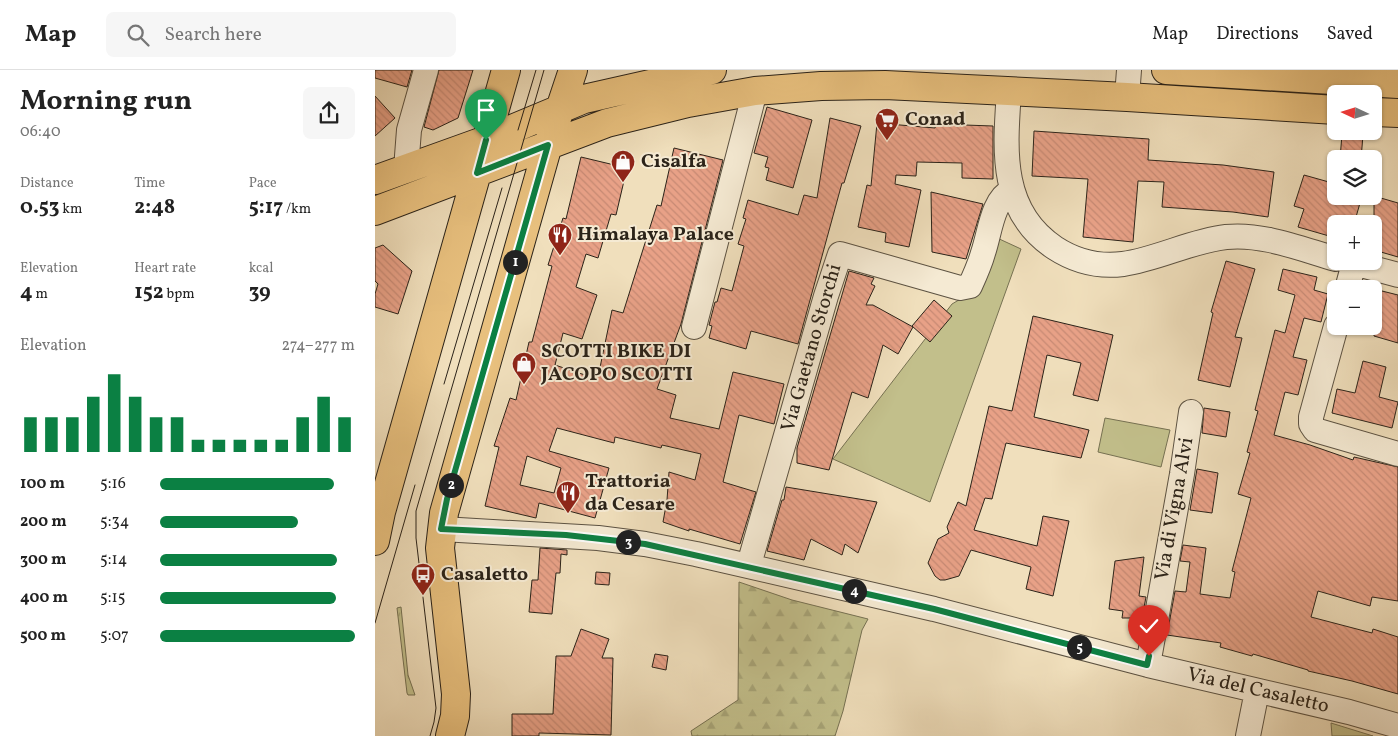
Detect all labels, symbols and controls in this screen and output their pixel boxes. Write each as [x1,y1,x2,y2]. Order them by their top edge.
search box [106,12,456,57]
text: Map [25,18,76,52]
icon: search [124,21,152,49]
text: Search here [164,22,262,48]
text: Map [1152,22,1188,47]
text: Directions [1216,22,1299,47]
text: Saved [1327,22,1373,47]
text: Morning run [20,82,192,121]
north arrow [1327,85,1383,140]
map controls [1327,85,1382,335]
button: share [303,87,355,139]
pin [465,89,507,140]
icon: arrive [472,96,500,124]
place label: Conad [905,106,965,134]
supermarket icon: Conad [874,107,900,141]
text: 06:40 [20,121,61,143]
place label: Cisalfa [641,148,707,176]
shop icon: Cisalfa [610,149,636,183]
button: layers [1327,150,1382,205]
text: Distance [20,174,74,193]
text: Time [134,174,165,193]
text: Pace [249,174,277,193]
text: 0.53 [20,193,60,222]
text: 2:48 [134,193,175,222]
text: 5:17 [249,193,283,222]
text: km [60,200,82,219]
text: /km [283,200,311,219]
button: + [1327,215,1382,270]
place label: Himalaya Palace [577,221,734,249]
restaurant icon: Himalaya Palace [547,222,573,256]
pin: 1 [503,250,527,274]
text: 1 [513,253,518,272]
text: Elevation [20,259,78,278]
text: Heart rate [134,259,196,278]
text: kcal [249,259,274,278]
street label: Via Gaetano Storchi [775,261,849,435]
text: 4 [20,278,33,307]
text: 152 [134,278,164,307]
text: 39 [249,278,271,307]
button: − [1327,280,1382,335]
text: m [33,285,48,304]
text: bpm [164,285,195,304]
text: Elevation [20,335,87,357]
text: 274–277 m [282,335,355,357]
place label: SCOTTI BIKE DI JACOPO SCOTTI [540,338,693,389]
shop icon: SCOTTI BIKE DI JACOPO SCOTTI [511,351,537,385]
street label: Via di Vigna Alvi [1149,435,1201,583]
place label: Trattoria da Cesare [585,468,675,519]
pin: 2 [439,472,463,498]
text: 100 m [20,473,65,495]
text: 5:16 [100,473,126,495]
text: 2 [448,476,455,495]
restaurant icon: Trattoria da Cesare [555,480,581,514]
text: 200 m [20,511,67,533]
text: 5:34 [100,511,129,533]
pin: 3 [615,530,641,554]
text: 3 [625,533,632,552]
text: 300 m [20,549,66,571]
text: 5:14 [100,549,127,571]
place label: Casaletto [441,561,528,589]
bus stop icon: Casaletto [410,562,436,596]
pin: 4 [841,578,867,604]
text: 4 [850,582,859,601]
text: 400 m [20,587,68,609]
text: 5:15 [100,587,125,609]
pin [1128,605,1170,656]
icon: check [1135,612,1163,640]
text: 500 m [20,625,66,647]
text: 5:07 [100,625,129,647]
pin: 5 [1067,634,1091,660]
text: 5 [1076,638,1083,657]
street label: Via del Casaletto [1184,661,1332,721]

